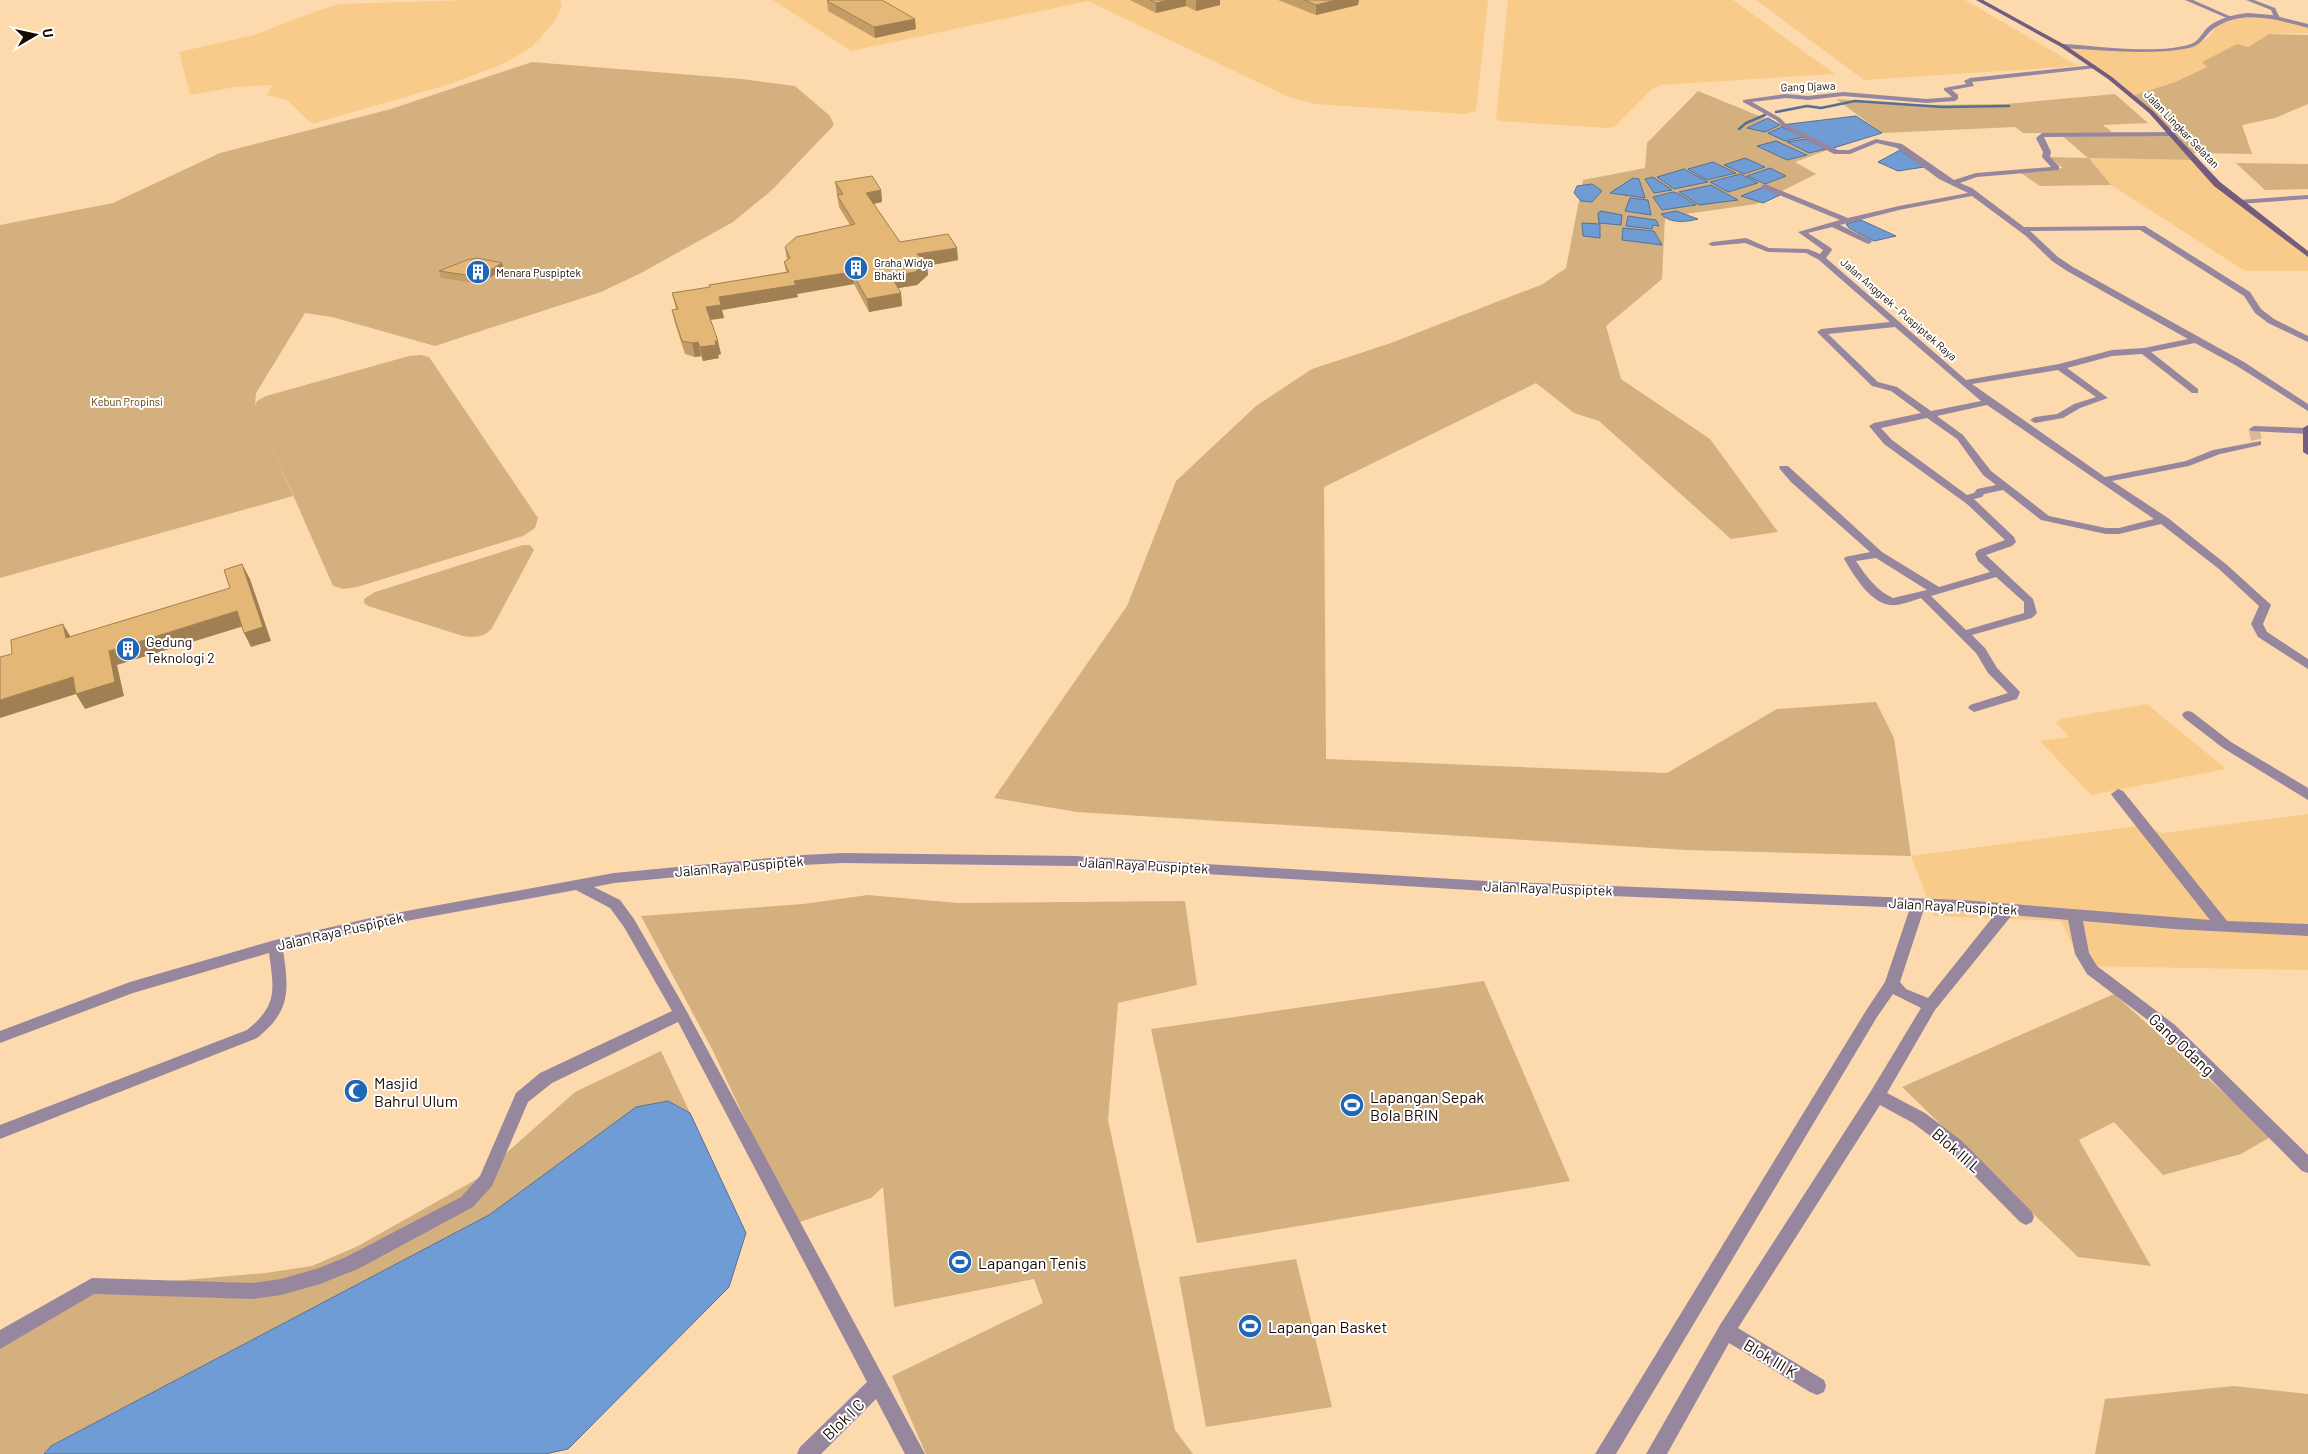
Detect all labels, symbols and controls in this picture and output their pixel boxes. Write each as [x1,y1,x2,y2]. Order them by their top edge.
north arrow [10,10,60,60]
text: U [39,27,57,39]
street label: Gang Djawa [1780,79,1836,93]
street label: Jalan Lingkar Selatan [2142,88,2222,170]
building icon: Graha Widya Bhakti [843,255,869,281]
street label: Jalan Anggrek - Puspiptek Raya [1838,255,1960,363]
place label: Graha Widya Bhakti [874,256,933,282]
building icon: Menara Puspiptek [465,259,491,285]
place label: Menara Puspiptek [496,266,581,279]
park label: Kebun Propinsi [91,395,163,408]
place label: Gedung Teknologi 2 [146,633,215,666]
building icon: Gedung Teknologi 2 [115,636,141,662]
street label: Jalan Raya Puspiptek [674,852,804,880]
street label: Jalan Raya Puspiptek [1079,853,1209,877]
street label: Jalan Raya Puspiptek [1483,877,1613,899]
street label: Jalan Raya Puspiptek [1888,894,2018,918]
street label: Jalan Raya Puspiptek [275,908,405,954]
street label: Gang Odang [2145,1009,2219,1079]
place label: Masjid Bahrul Ulum [374,1073,458,1110]
mosque icon: Masjid Bahrul Ulum [343,1078,369,1104]
place label: Lapangan Sepak Bola BRIN [1370,1087,1484,1124]
sports icon: Lapangan Sepak Bola BRIN [1339,1092,1365,1118]
street label: Blok III L [1929,1124,1985,1176]
sports icon: Lapangan Tenis [947,1249,973,1275]
place label: Lapangan Tenis [978,1253,1086,1272]
sports icon: Lapangan Basket [1237,1313,1263,1339]
place label: Lapangan Basket [1268,1317,1387,1336]
street label: Blok III K [1741,1335,1801,1381]
street label: Blok I C [818,1395,868,1443]

